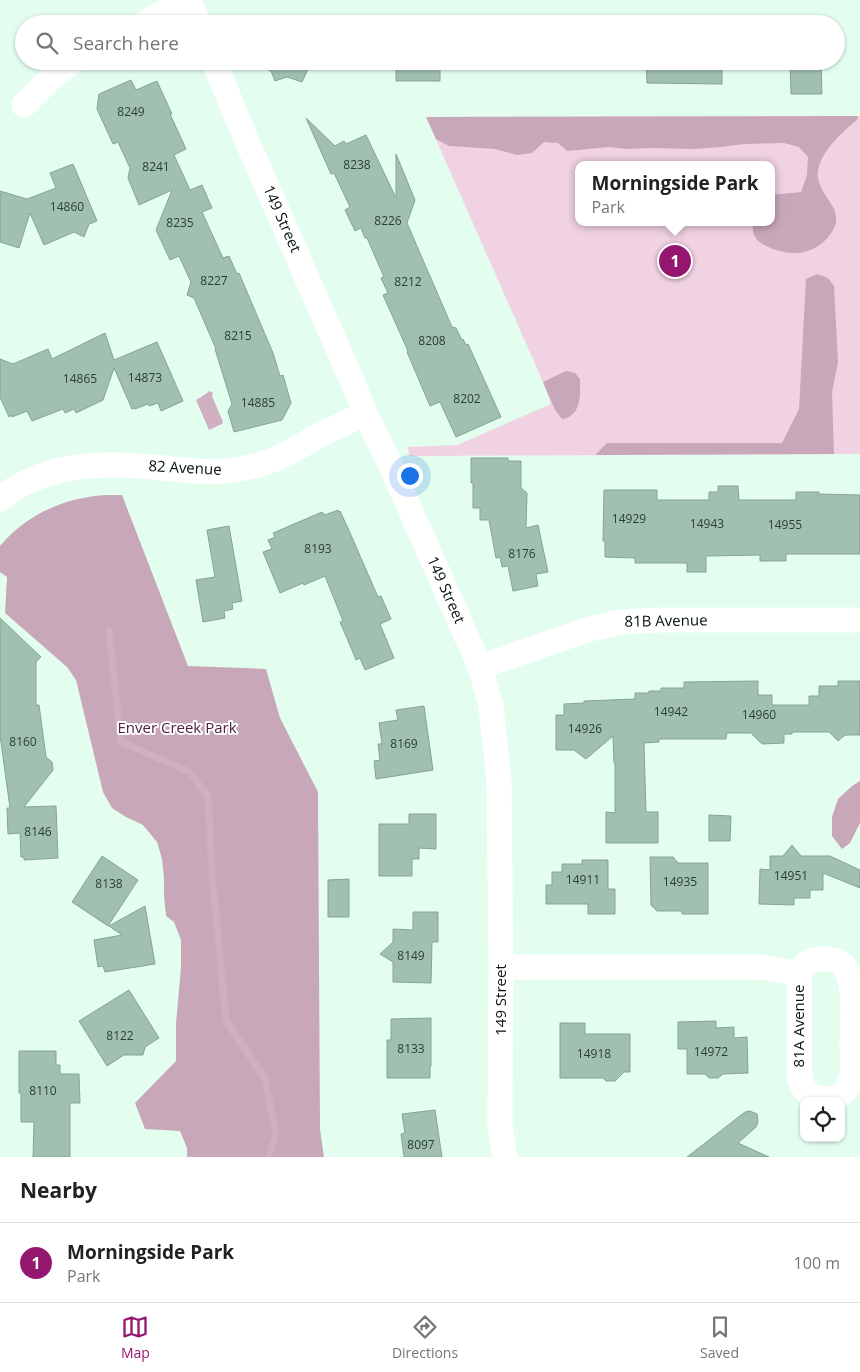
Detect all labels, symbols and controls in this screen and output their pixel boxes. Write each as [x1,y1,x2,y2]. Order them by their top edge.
search box [15,15,845,70]
icon: search [33,29,61,57]
text: Search here [73,30,179,56]
house number: 8249 [117,103,145,120]
house number: 8238 [343,156,371,173]
house number: 8241 [142,158,170,175]
popup [575,161,775,226]
text: Morningside Park [591,170,759,196]
street label: 149 Street [259,182,307,255]
text: Park [591,196,625,218]
house number: 14860 [50,198,84,215]
house number: 8226 [374,212,402,229]
house number: 8235 [166,214,194,231]
pin: 1 [659,242,691,280]
house number: 8227 [200,272,228,289]
house number: 8212 [394,273,422,290]
house number: 8215 [224,327,252,344]
house number: 8208 [418,332,446,349]
house number: 14873 [128,369,162,386]
house number: 14865 [63,370,97,387]
house number: 8202 [453,390,481,407]
house number: 14885 [241,394,275,411]
street label: 82 Avenue [148,455,222,479]
your location [397,463,423,489]
house number: 14929 [612,510,646,527]
house number: 14943 [690,515,724,532]
house number: 14955 [768,516,802,533]
house number: 8193 [304,540,332,557]
house number: 8176 [508,545,536,562]
street label: 149 Street [423,553,471,626]
street label: 81B Avenue [624,609,708,631]
house number: 14942 [654,703,688,720]
house number: 14960 [742,706,776,723]
park label: Enver Creek Park [117,717,237,737]
house number: 14926 [568,720,602,737]
house number: 8160 [9,733,37,750]
house number: 8169 [390,735,418,752]
house number: 8146 [24,823,52,840]
house number: 14951 [774,867,808,884]
house number: 14911 [566,871,600,888]
house number: 14935 [663,873,697,890]
house number: 8138 [95,875,123,892]
house number: 8149 [397,947,425,964]
street label: 149 Street [490,964,510,1036]
street label: 81A Avenue [788,985,808,1067]
house number: 8122 [106,1027,134,1044]
house number: 8133 [397,1040,425,1057]
house number: 14972 [694,1043,728,1060]
house number: 14918 [577,1045,611,1062]
house number: 8110 [29,1082,57,1099]
map controls [800,1097,845,1142]
button: locate [800,1097,845,1142]
house number: 8097 [407,1136,435,1153]
text: Nearby [20,1176,97,1204]
text: Morningside Park [67,1239,234,1265]
text: 1 [31,1252,41,1274]
text: 100 m [794,1252,840,1274]
text: Park [67,1265,100,1287]
tab: Map [121,1313,150,1362]
tab: Directions [392,1313,458,1362]
tab: Saved [700,1313,739,1362]

